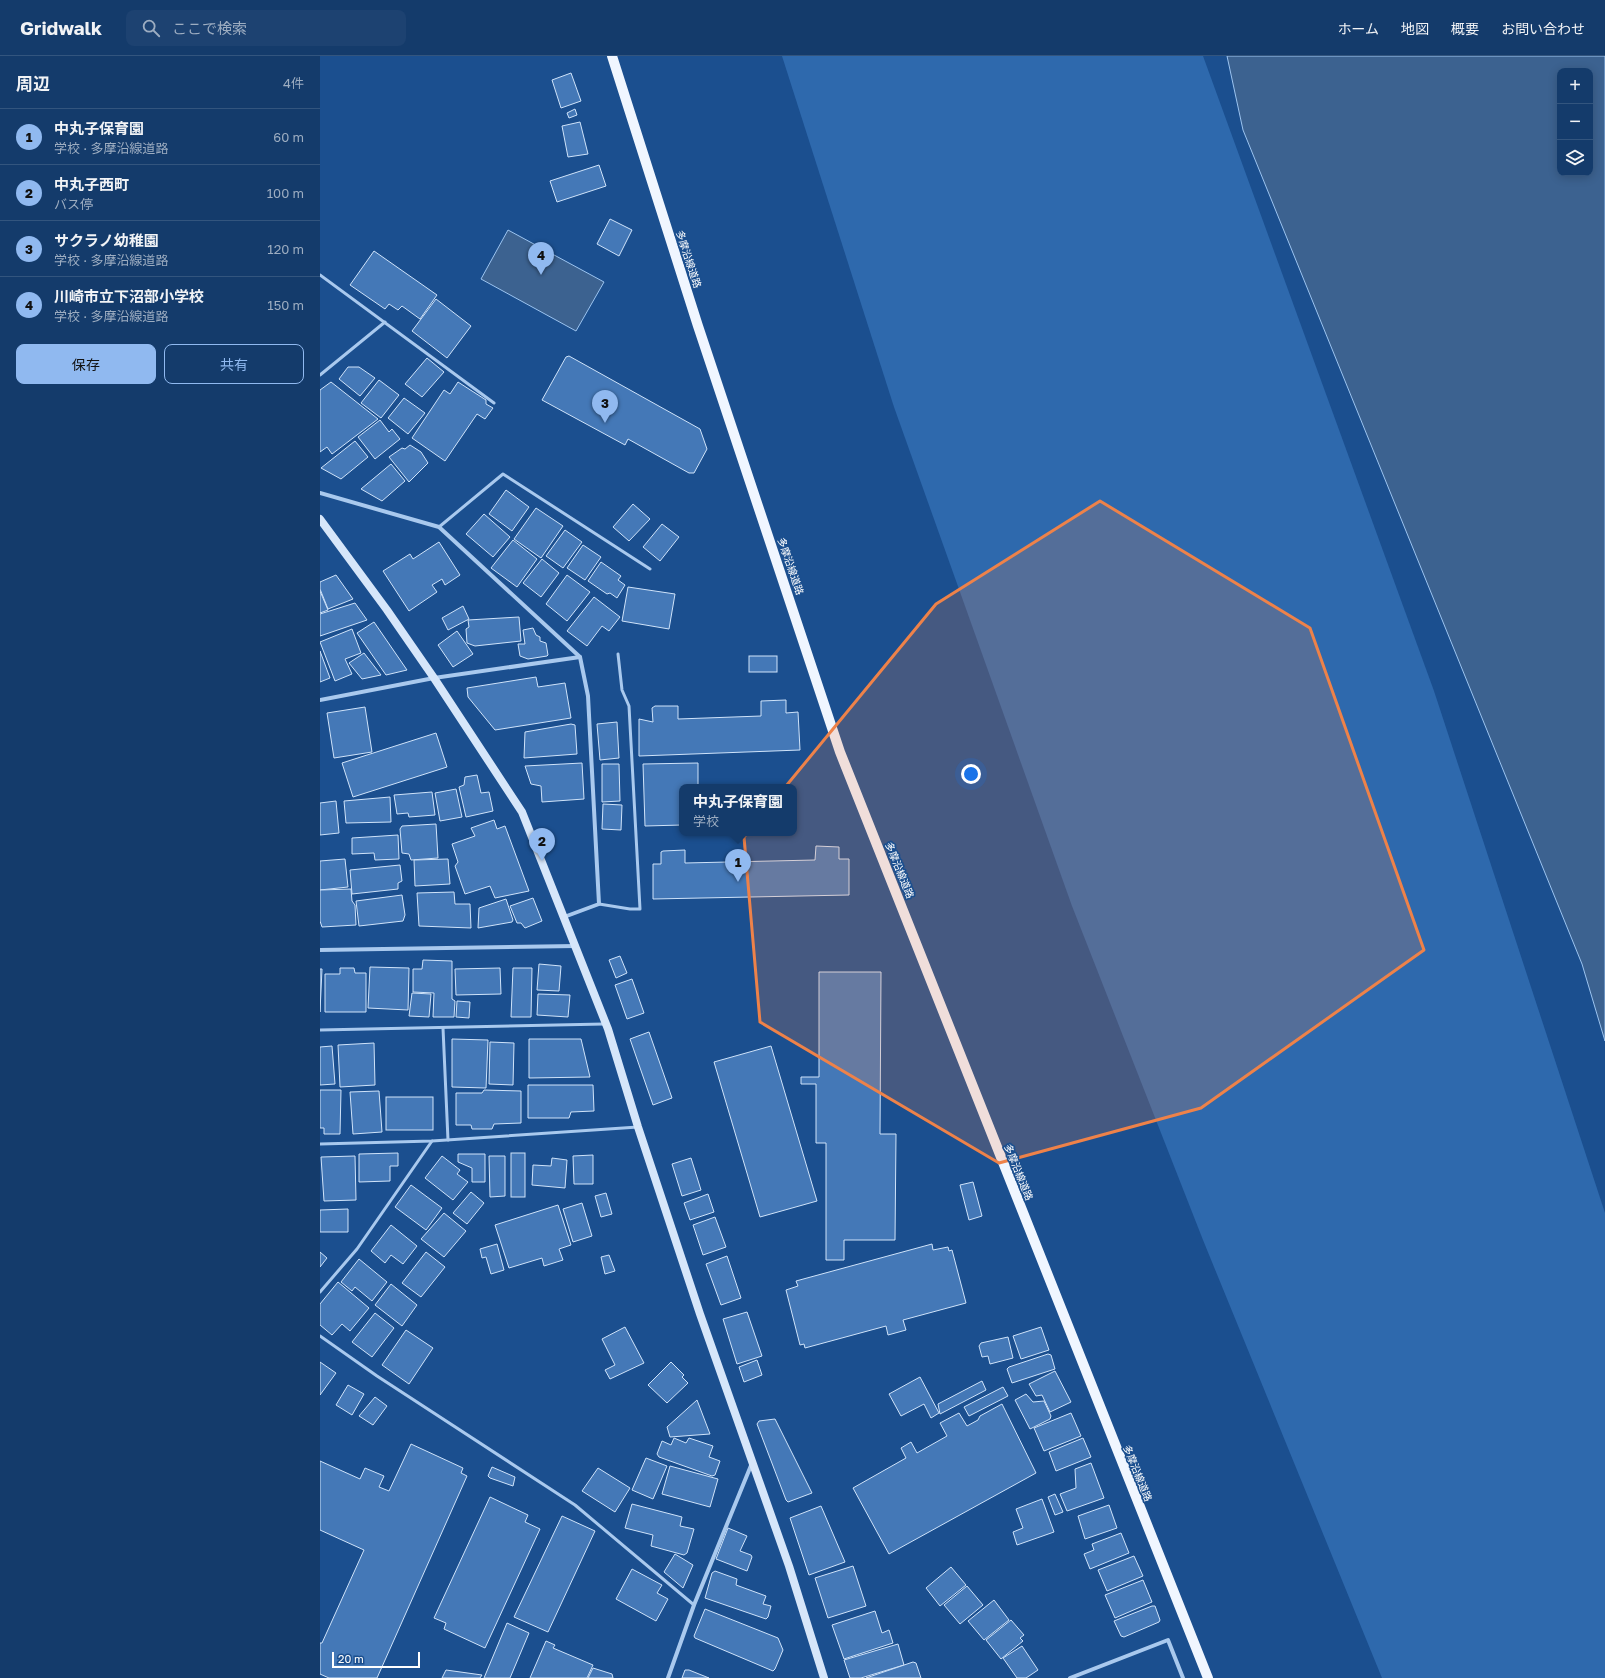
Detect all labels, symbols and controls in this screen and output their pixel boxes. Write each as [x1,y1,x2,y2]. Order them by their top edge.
search box [126,10,406,46]
text: Gridwalk [20,16,102,39]
icon: search [140,17,162,39]
text: ここで検索 [172,19,247,37]
text: ホーム [1337,20,1379,37]
text: 地図 [1401,20,1429,37]
text: 概要 [1451,20,1479,37]
text: お問い合わせ [1501,20,1585,37]
map controls [1557,68,1593,176]
button: + [1557,68,1593,104]
text: 周辺 [16,73,50,94]
text: 4件 [283,75,304,91]
button: − [1557,104,1593,140]
text: 中丸子保育園 [54,119,144,137]
text: 1 [26,129,32,145]
text: 60 m [273,129,304,145]
text: 学校 · 多摩沿線道路 [54,140,168,156]
button: layers [1557,140,1593,176]
text: 中丸子西町 [54,175,129,193]
text: 2 [25,185,33,201]
text: 100 m [267,185,304,201]
text: バス停 [54,196,93,212]
street label: 多摩沿線道路 [674,229,704,289]
text: サクラノ幼稚園 [54,231,159,249]
text: 3 [25,241,33,257]
text: 120 m [267,241,304,257]
pin: 4 [528,242,554,275]
text: 学校 · 多摩沿線道路 [54,252,168,268]
text: 川崎市立下沼部小学校 [54,287,204,305]
text: 4 [25,297,33,313]
text: 150 m [267,297,304,313]
text: 学校 · 多摩沿線道路 [54,308,168,324]
button: 保存 [16,344,156,384]
button: 共有 [164,344,304,384]
pin: 3 [592,390,618,423]
street label: 多摩沿線道路 [776,536,806,596]
your location [961,764,981,784]
popup [679,784,797,836]
text: 中丸子保育園 [693,792,783,810]
text: 学校 [693,813,719,829]
pin: 2 [529,828,555,861]
street label: 多摩沿線道路 [883,840,917,900]
pin: 1 [725,849,751,882]
street label: 多摩沿線道路 [1002,1142,1036,1202]
street label: 多摩沿線道路 [1121,1443,1155,1503]
scale bar [332,1650,420,1669]
text: 20 m [338,1652,364,1665]

